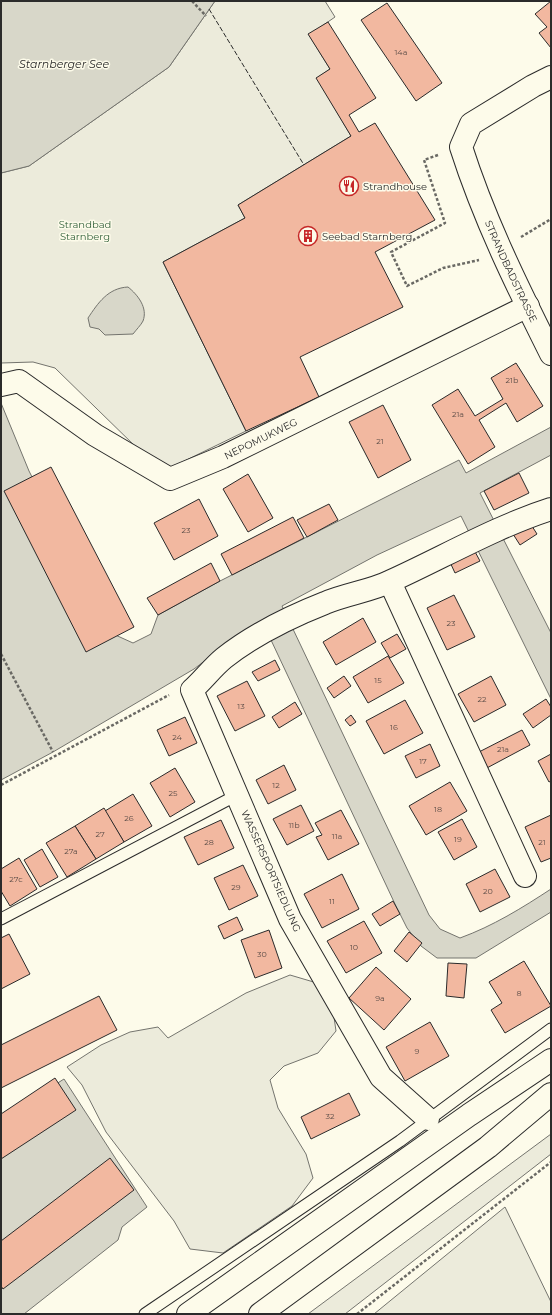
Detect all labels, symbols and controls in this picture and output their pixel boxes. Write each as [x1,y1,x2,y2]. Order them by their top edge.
house number: 14a [394,47,408,57]
water label: Starnberger See [19,57,109,71]
restaurant icon: Strandhouse [338,175,360,197]
place label: Strandhouse [363,180,427,193]
park label: Strandbad Starnberg [59,218,111,243]
street label: STRANDBADSTRASSE [482,218,541,324]
building icon: Seebad Starnberg [297,225,319,247]
place label: Seebad Starnberg [322,230,412,243]
house number: 21b [506,375,519,385]
house number: 21a [452,409,464,419]
street label: NEPOMUKWEG [222,415,299,462]
house number: 21 [376,436,384,446]
house number: 23 [181,525,191,535]
house number: 23 [446,618,456,628]
house number: 15 [374,675,382,685]
house number: 22 [477,694,487,704]
house number: 13 [237,701,245,711]
house number: 16 [390,722,398,732]
house number: 24 [172,732,183,742]
house number: 21a [497,744,509,754]
house number: 17 [419,756,427,766]
house number: 12 [272,780,280,790]
house number: 25 [168,788,178,798]
house number: 18 [434,804,442,814]
street label: WASSERSPORTSIEDLUNG [238,808,304,934]
house number: 26 [124,813,134,823]
house number: 11b [288,820,300,830]
house number: 27 [95,829,105,839]
house number: 11a [332,831,342,841]
house number: 19 [454,834,462,844]
house number: 28 [204,837,214,847]
house number: 21 [538,837,546,847]
house number: 27a [64,846,78,856]
house number: 27c [9,874,23,884]
house number: 29 [231,882,241,892]
house number: 20 [483,886,493,896]
house number: 11 [329,896,335,906]
house number: 10 [350,942,358,952]
house number: 30 [257,949,267,959]
house number: 8 [516,988,522,998]
house number: 9a [375,993,385,1003]
house number: 9 [415,1046,420,1056]
house number: 32 [325,1111,335,1121]

